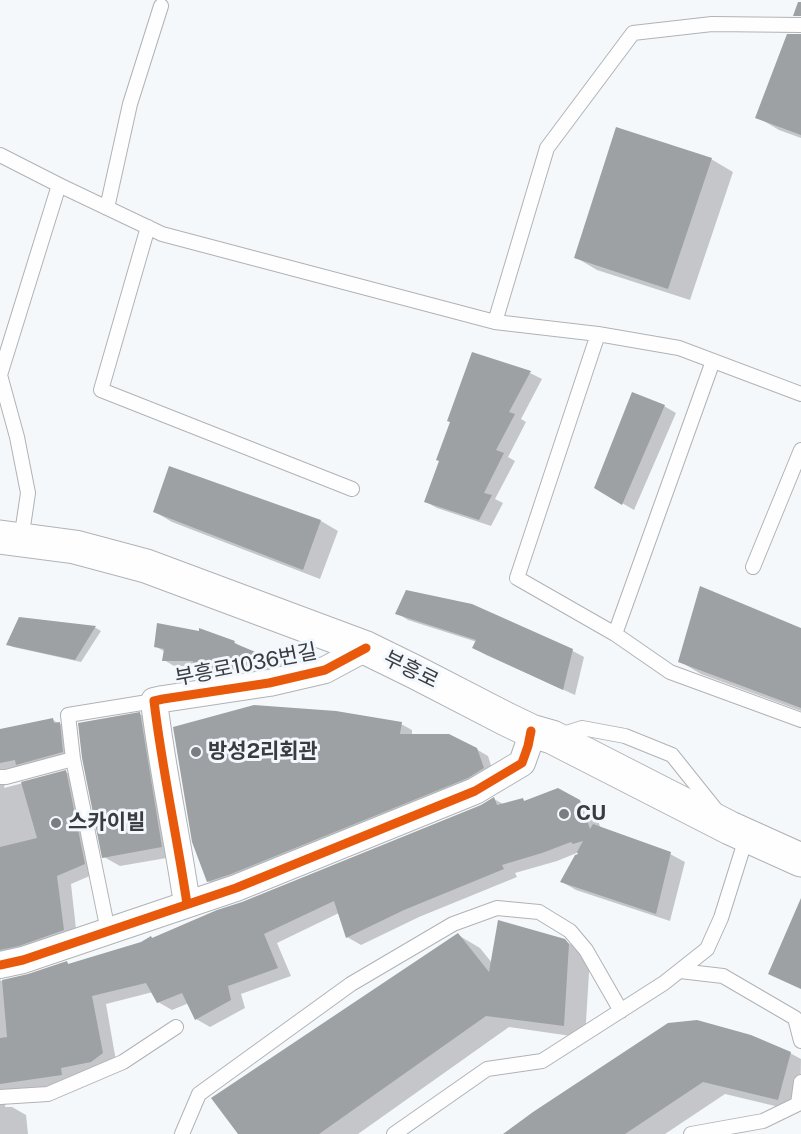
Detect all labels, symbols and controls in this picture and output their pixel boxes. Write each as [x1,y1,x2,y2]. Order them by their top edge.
street label: 부흥로1036번길 [173,639,319,691]
street label: 부흥로 [379,646,443,694]
place label: 방성2리회관 [208,739,318,765]
marker: 방성2리회관 [189,745,203,759]
place label: CU [576,801,606,827]
marker: CU [557,807,571,821]
place label: 스카이빌 [68,810,145,836]
marker: 스카이빌 [49,816,63,830]

